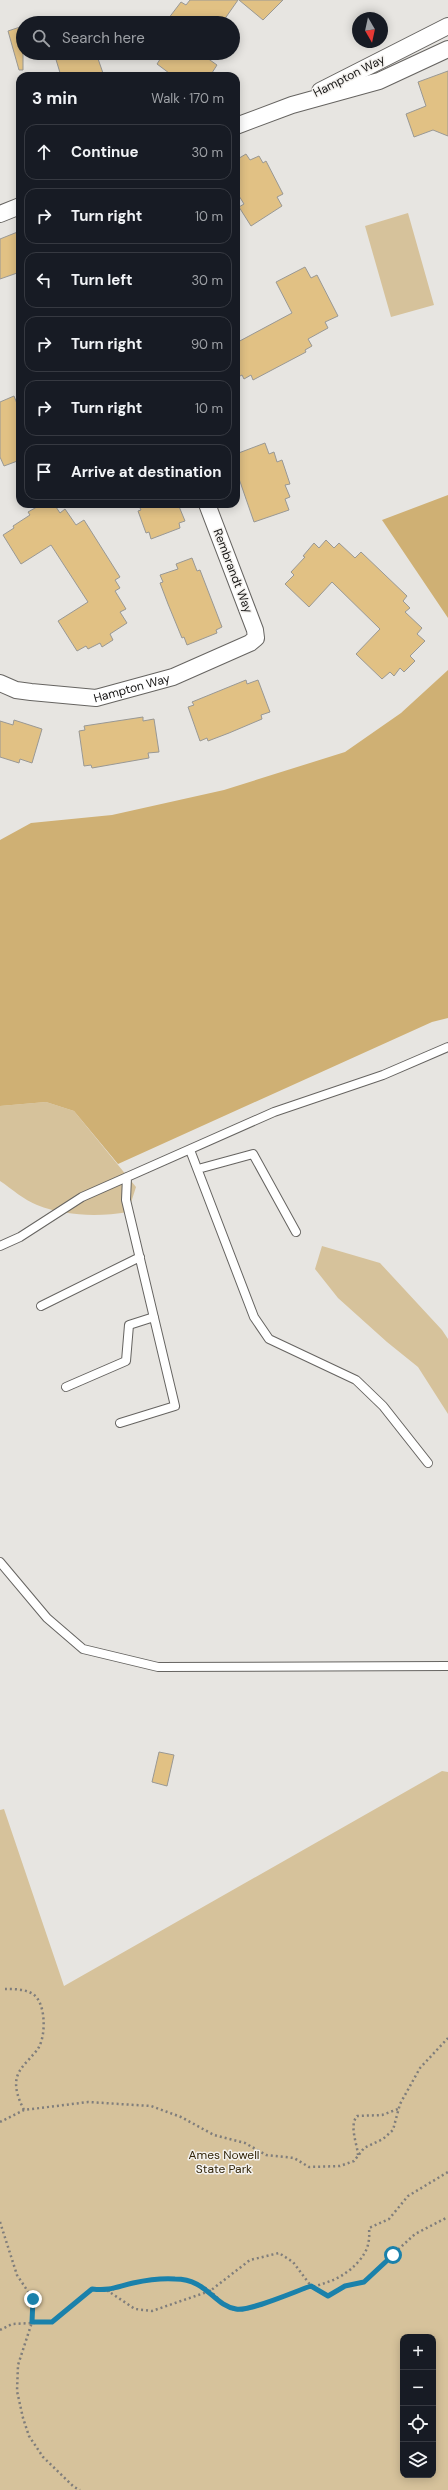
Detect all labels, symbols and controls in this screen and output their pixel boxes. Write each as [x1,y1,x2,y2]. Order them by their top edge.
north arrow [352,12,388,48]
search box [16,16,240,60]
icon: search [30,27,52,49]
text: Search here [62,28,145,48]
street label: Hampton Way [310,51,388,101]
text: 3 min [32,87,77,109]
text: Walk · 170 m [151,90,224,107]
icon: ahead [33,141,55,163]
text: Continue [71,142,139,162]
text: 30 m [191,144,223,161]
icon: right [33,205,55,227]
text: Turn right [71,206,142,226]
text: 10 m [195,208,223,225]
icon: left [33,269,55,291]
text: Turn left [71,270,132,290]
text: 30 m [191,272,223,289]
icon: right [33,333,55,355]
text: Turn right [71,334,142,354]
text: 90 m [191,336,223,353]
icon: right [33,397,55,419]
text: Turn right [71,398,142,418]
text: 10 m [195,400,223,417]
icon: arrive [33,461,55,483]
text: Arrive at destination [71,462,222,482]
street label: Rembrandt Way [210,527,257,616]
street label: Hampton Way [92,670,172,706]
park label: Ames Nowell State Park [189,2147,259,2177]
route start [384,2246,402,2264]
route end [24,2290,42,2308]
map controls [400,2334,436,2478]
button: + [400,2334,436,2370]
button: − [400,2370,436,2406]
button: locate [400,2406,436,2442]
button: layers [400,2442,436,2478]

